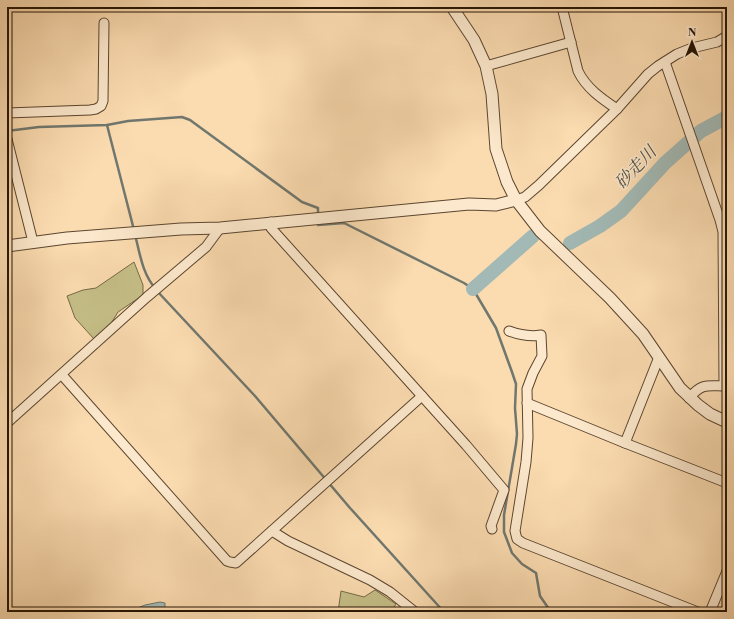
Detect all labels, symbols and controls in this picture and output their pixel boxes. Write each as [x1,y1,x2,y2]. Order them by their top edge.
north arrow [672,22,712,62]
text: N [688,26,697,40]
water label: 砂走川 [611,140,663,194]

